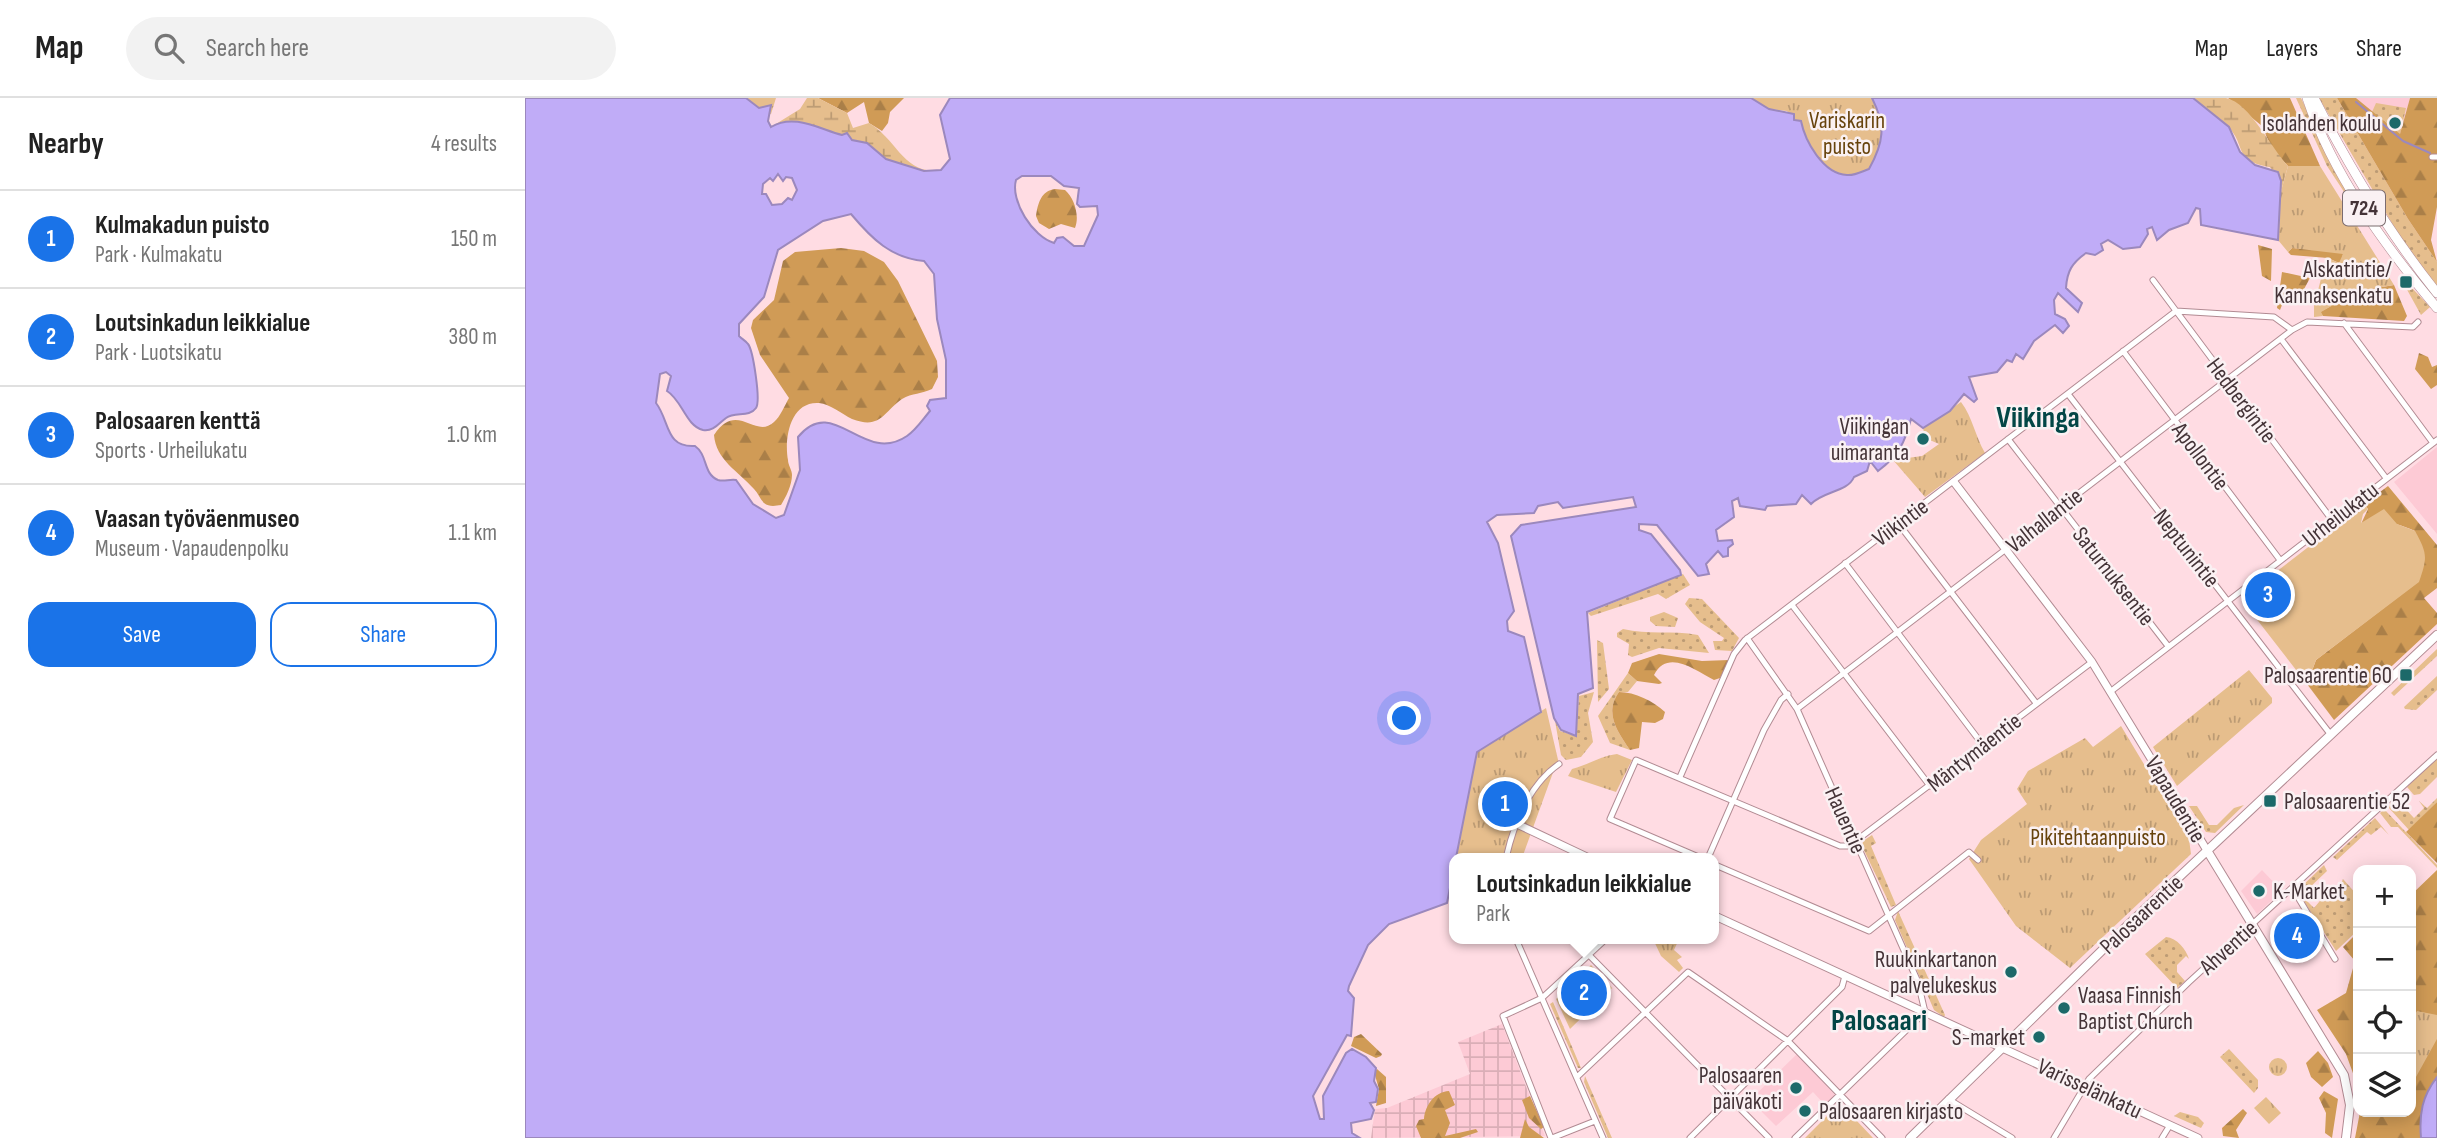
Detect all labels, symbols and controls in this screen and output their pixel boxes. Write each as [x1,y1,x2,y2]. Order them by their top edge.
search box [126,17,616,80]
text: Map [35,28,84,68]
icon: search [150,29,188,67]
text: Search here [206,33,309,64]
text: Map [2195,34,2228,63]
text: Layers [2266,34,2318,63]
text: Share [2356,34,2402,63]
park label: Variskarin puisto [1809,107,1885,161]
place label: Isolahden koulu [2262,110,2381,138]
marker: Isolahden koulu [2387,115,2403,131]
text: Nearby [28,126,104,162]
text: 4 results [431,130,497,158]
road number: 724 [2343,190,2385,226]
text: Kulmakadun puisto [95,210,269,241]
text: 1 [46,225,56,253]
text: 150 m [451,225,497,253]
text: Park · Kulmakatu [95,241,222,269]
place label: Alskatintie/ Kannaksenkatu [2274,256,2392,310]
marker: Alskatintie/ Kannaksenkatu [2398,274,2414,290]
text: Loutsinkadun leikkialue [95,308,310,339]
text: 2 [46,323,56,351]
text: 380 m [449,323,497,351]
text: Park · Luotsikatu [95,339,222,367]
street label: Hedbergintie [2200,353,2282,449]
district label: Viikinga [1996,400,2080,436]
text: Palosaaren kenttä [95,406,261,437]
place label: Viikingan uimaranta [1831,413,1909,467]
street label: Apollontie [2165,416,2235,496]
text: 3 [46,421,56,449]
text: 1.0 km [447,421,497,449]
marker: Viikingan uimaranta [1915,431,1931,447]
text: Sports · Urheilukatu [95,437,247,465]
street label: Urheilukatu [2297,476,2385,553]
street label: Valhallantie [2001,482,2088,559]
street label: Viikintie [1867,493,1934,553]
text: Vaasan työväenmuseo [95,504,300,535]
street label: Neptunintie [2147,504,2226,593]
text: 4 [46,519,56,547]
text: 1.1 km [448,519,497,547]
street label: Saturnuksentie [2066,522,2161,632]
text: Museum · Vapaudenpolku [95,535,289,563]
pin: 3 [2245,569,2291,621]
button: Save [28,602,256,667]
button: Share [270,602,497,667]
place label: Palosaarentie 60 [2264,662,2392,690]
marker: Palosaarentie 60 [2398,667,2414,683]
your location [1387,701,1421,735]
street label: Mäntymäentie [1922,707,2027,798]
street label: Vapaudentie [2138,751,2212,848]
pin: 1 [1482,778,1528,830]
street label: Hauentie [1818,783,1872,858]
place label: Palosaarentie 52 [2284,788,2410,816]
marker: Palosaarentie 52 [2262,793,2278,809]
park label: Pikitehtaanpuisto [2030,824,2166,852]
popup [1449,853,1719,944]
map controls [2353,865,2416,1117]
button: + [2353,865,2416,928]
text: Loutsinkadun leikkialue [1476,869,1692,900]
street label: Palosaarentie [2094,869,2189,960]
place label: K-Market [2273,878,2345,906]
marker: K-Market [2251,883,2267,899]
text: Park [1476,900,1510,928]
pin: 4 [2274,910,2320,962]
street label: Ahventie [2193,914,2263,982]
button: − [2353,928,2416,991]
place label: Ruukinkartanon palvelukeskus [1875,946,1997,1000]
marker: Ruukinkartanon palvelukeskus [2003,964,2019,980]
pin: 2 [1561,967,1607,1019]
place label: Vaasa Finnish Baptist Church [2078,982,2193,1036]
button: locate [2353,991,2416,1054]
marker: Vaasa Finnish Baptist Church [2056,1000,2072,1016]
district label: Palosaari [1831,1003,1927,1039]
place label: S-market [1952,1024,2025,1052]
marker: S-market [2031,1029,2047,1045]
street label: Varisselänkatu [2033,1053,2146,1125]
button: layers [2353,1054,2416,1117]
place label: Palosaaren päiväkoti [1699,1062,1782,1116]
marker: Palosaaren päiväkoti [1788,1080,1804,1096]
place label: Palosaaren kirjasto [1819,1098,1963,1126]
marker: Palosaaren kirjasto [1797,1103,1813,1119]

